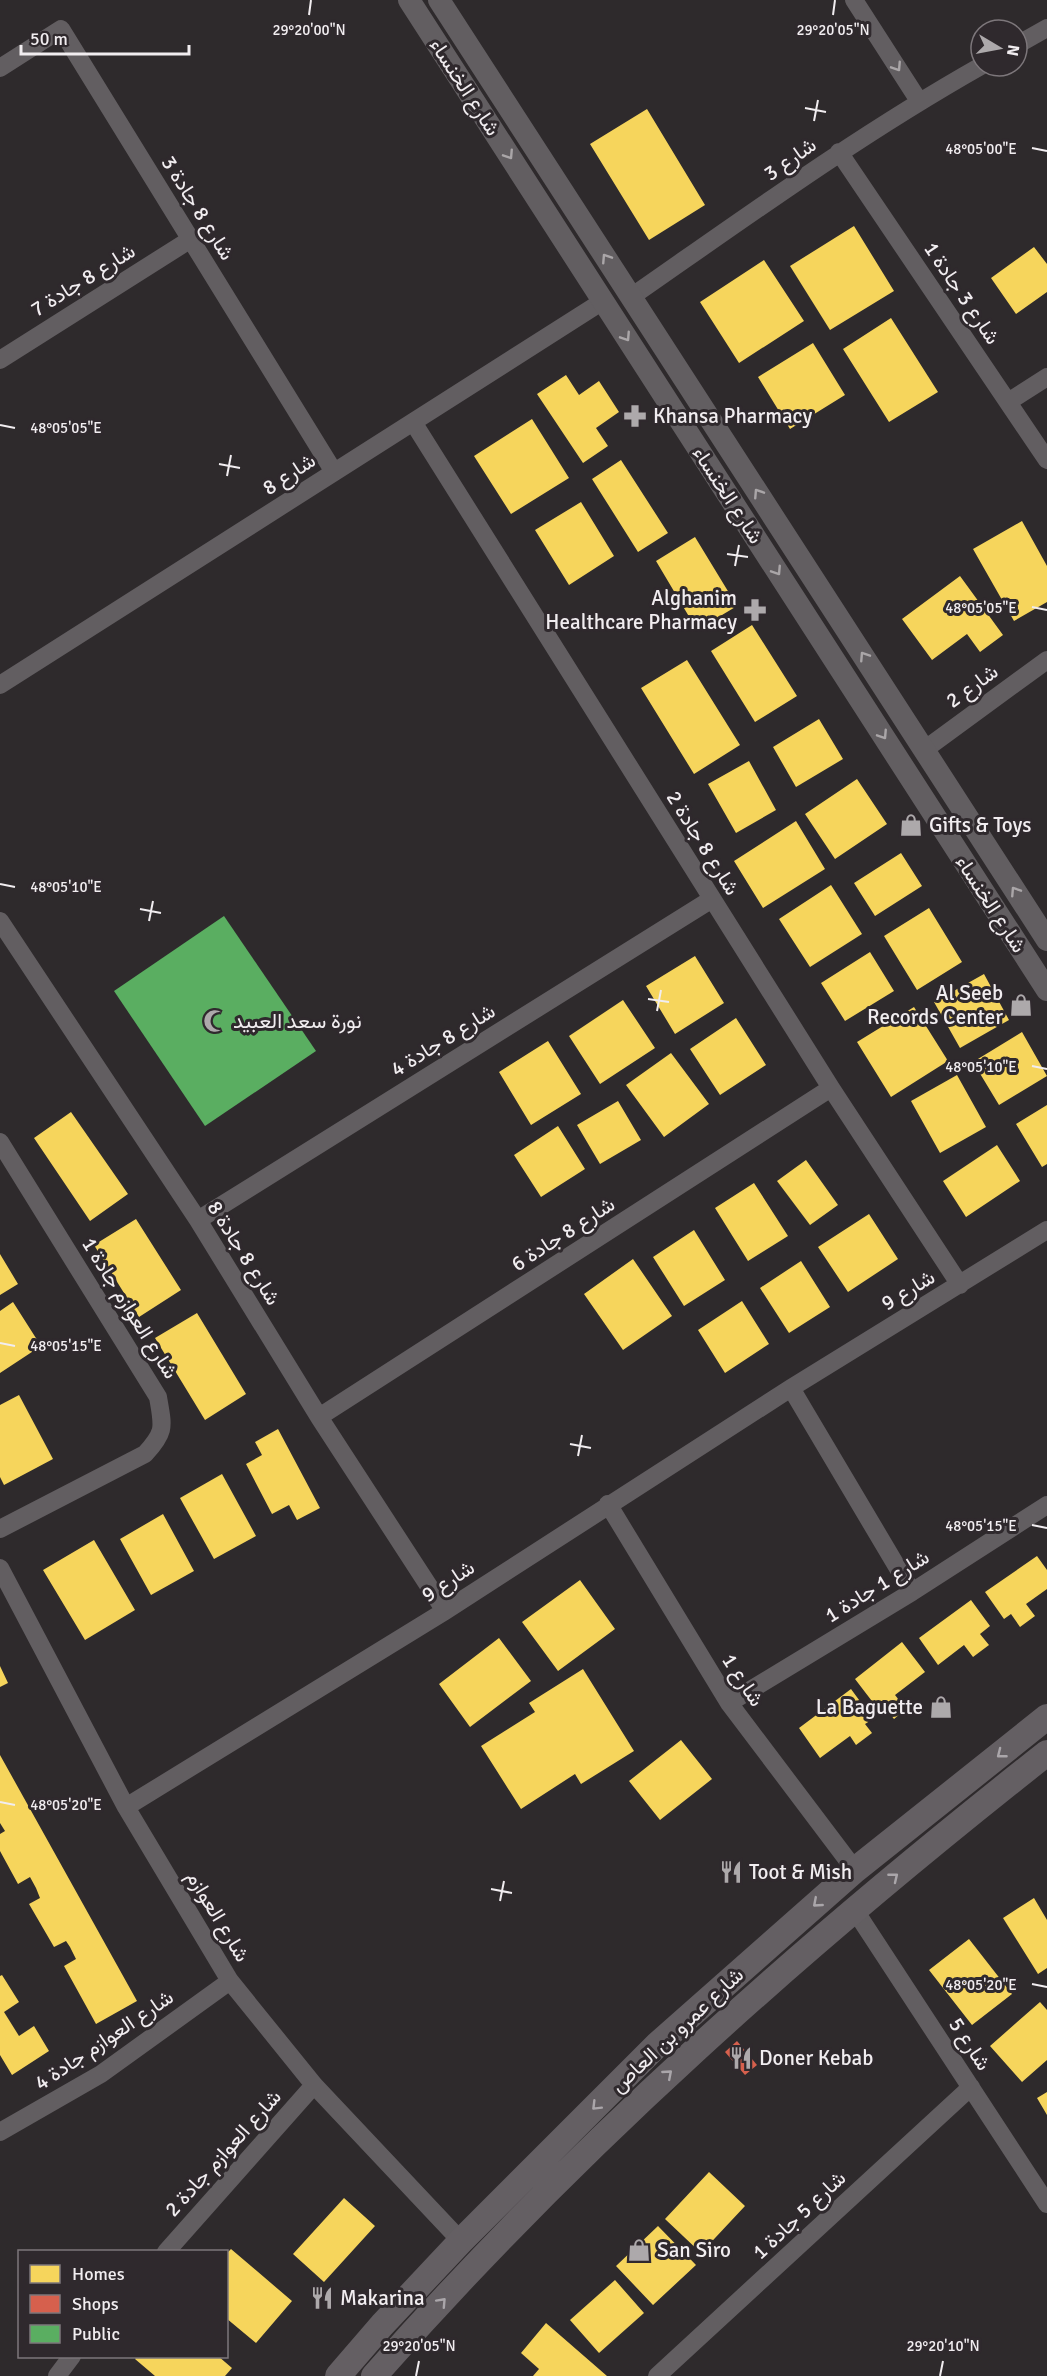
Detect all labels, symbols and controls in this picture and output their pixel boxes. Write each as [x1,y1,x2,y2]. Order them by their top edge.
scale bar [21,18,189,56]
north arrow [969,18,1029,78]
text: 29°20'00"N [272,21,346,39]
text: 29°20'05"N [796,21,870,39]
text: 50 m [30,28,68,50]
street label: شارع الخنساء [423,33,506,141]
text: N [1002,43,1024,58]
one-way arrow [889,61,901,71]
street label: شارع 3 [759,132,822,187]
text: 48°05'00"E [945,140,1017,158]
one-way arrow [502,148,513,159]
street label: شارع 8 جادة 3 [155,151,240,266]
street label: شارع 3 جادة 1 [917,237,1006,350]
street label: شارع 8 جادة 7 [26,238,141,323]
one-way arrow [603,254,614,265]
one-way arrow [618,331,630,341]
pharmacy icon: Khansa Pharmacy [622,403,648,429]
place label: Khansa Pharmacy [653,403,812,429]
text: 48°05'05"E [30,419,102,437]
street label: شارع الخنساء [686,441,769,549]
street label: شارع 8 [258,447,321,502]
one-way arrow [754,488,765,499]
one-way arrow [770,565,782,575]
place label: Alghanim Healthcare Pharmacy [545,585,737,635]
pharmacy icon: Alghanim Healthcare Pharmacy [742,597,768,623]
text: 48°05'05"E [945,599,1017,617]
one-way arrow [860,652,871,663]
street label: شارع 2 [941,658,1004,714]
one-way arrow [876,728,887,739]
street label: شارع 8 جادة 2 [660,786,745,901]
shop icon: Gifts & Toys [898,812,924,838]
place label: Gifts & Toys [929,812,1031,838]
street label: شارع الخنساء [949,850,1032,958]
text: 48°05'10"E [30,878,102,896]
one-way arrow [1012,886,1023,897]
place label: Al Seeb Records Center [867,980,1003,1030]
shop icon: Al Seeb Records Center [1008,992,1034,1018]
street label: شارع 8 جادة 4 [386,998,501,1083]
mosque icon: نورة سعد العبيد [202,1008,228,1034]
place label: نورة سعد العبيد [233,1008,362,1034]
text: 48°05'10"E [945,1058,1017,1076]
street label: شارع 8 جادة 6 [506,1191,620,1278]
street label: شارع 8 جادة 8 [201,1196,286,1311]
street label: شارع العوازم جادة 1 [75,1232,184,1384]
street label: شارع 9 [876,1264,940,1317]
text: 48°05'15"E [30,1337,102,1355]
text: 48°05'15"E [945,1517,1017,1535]
street label: شارع 1 جادة 1 [820,1544,935,1629]
street label: شارع 9 [417,1554,480,1609]
street label: شارع 1 [715,1649,770,1712]
place label: La Baguette [816,1694,923,1720]
shop icon: La Baguette [928,1694,954,1720]
one-way arrow [997,1746,1008,1757]
text: 48°05'20"E [30,1796,102,1814]
restaurant icon: Toot & Mish [718,1859,744,1885]
place label: Toot & Mish [749,1859,852,1885]
street label: شارع العوازم [180,1866,255,1967]
one-way arrow [887,1874,898,1885]
one-way arrow [813,1896,824,1907]
street label: شارع عمرو بن العاص [605,1962,750,2099]
text: 48°05'20"E [945,1976,1017,1994]
street label: شارع العوازم جادة 4 [30,1984,179,2097]
street label: شارع 5 [942,2013,997,2076]
restaurant icon: Doner Kebab [728,2045,754,2071]
place label: Doner Kebab [759,2045,873,2071]
one-way arrow [661,2070,672,2081]
street label: شارع العوازم جادة 2 [159,2084,288,2223]
one-way arrow [593,2098,604,2109]
street label: شارع 5 جادة 1 [747,2165,852,2266]
shop icon: San Siro [626,2237,652,2263]
place label: San Siro [657,2237,731,2263]
legend [18,2250,228,2358]
text: Homes [72,2263,125,2285]
restaurant icon: Makarina [309,2285,335,2311]
place label: Makarina [340,2285,425,2311]
text: Shops [72,2293,119,2315]
one-way arrow [434,2298,445,2309]
text: Public [72,2323,120,2345]
text: 29°20'05"N [382,2337,456,2355]
text: 29°20'10"N [906,2337,980,2355]

